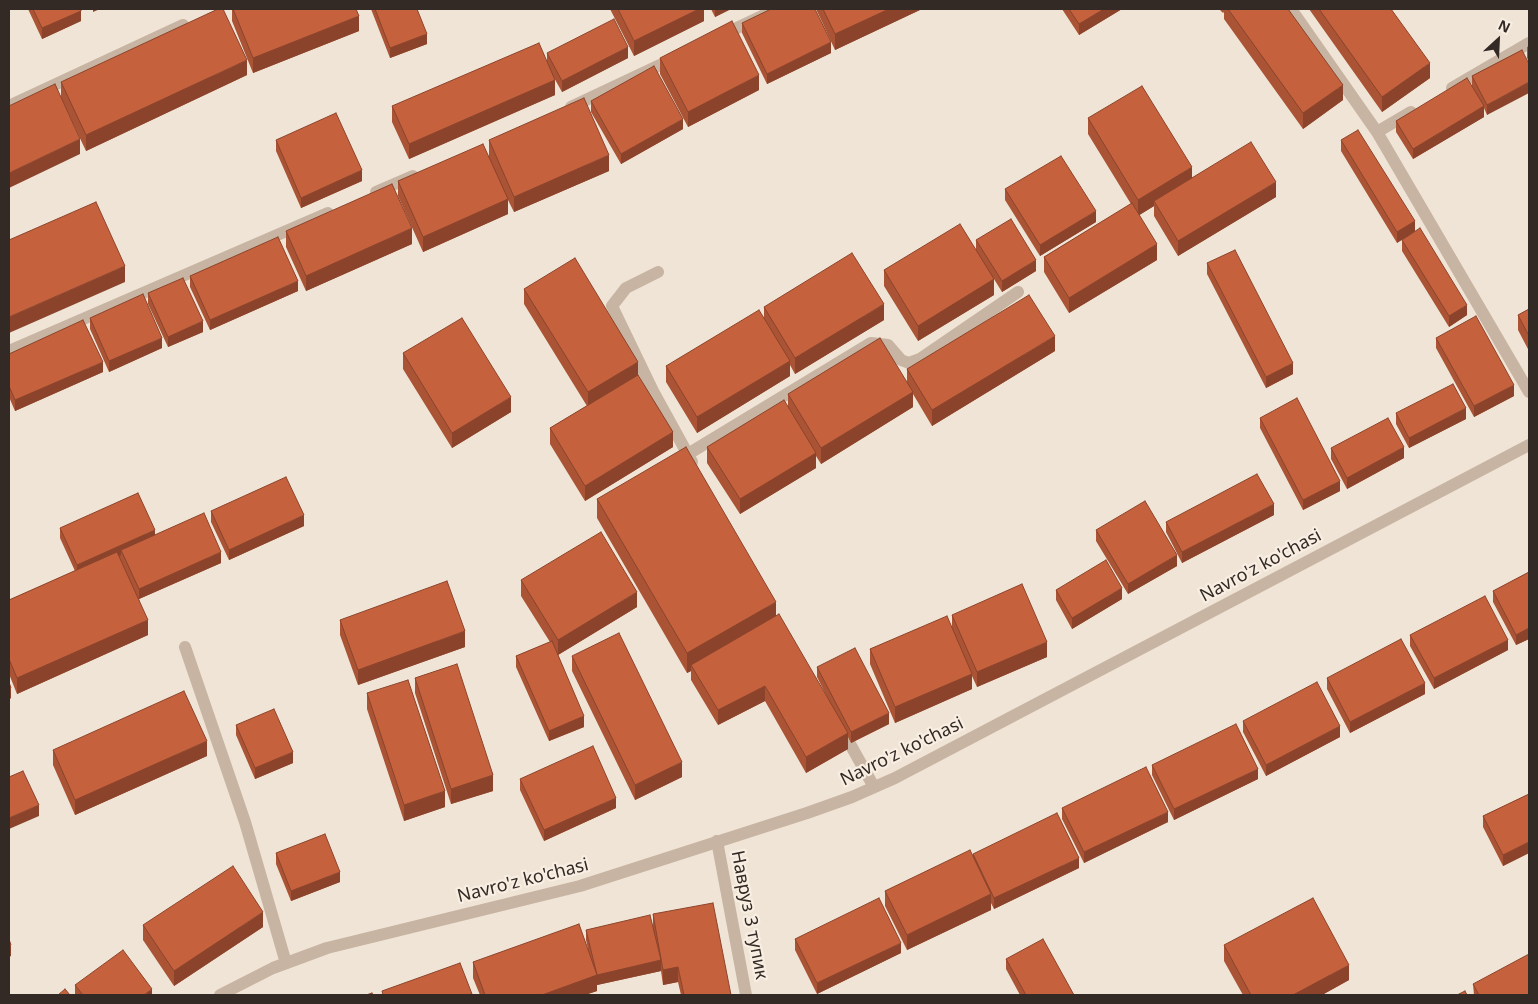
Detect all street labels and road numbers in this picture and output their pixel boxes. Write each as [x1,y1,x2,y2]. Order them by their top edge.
street label: Navro'z ko'chasi [1197,525,1325,607]
street label: Navro'z ko'chasi [837,713,967,791]
street label: Навруз 3 тупик [726,849,772,981]
street label: Navro'z ko'chasi [455,854,591,908]

